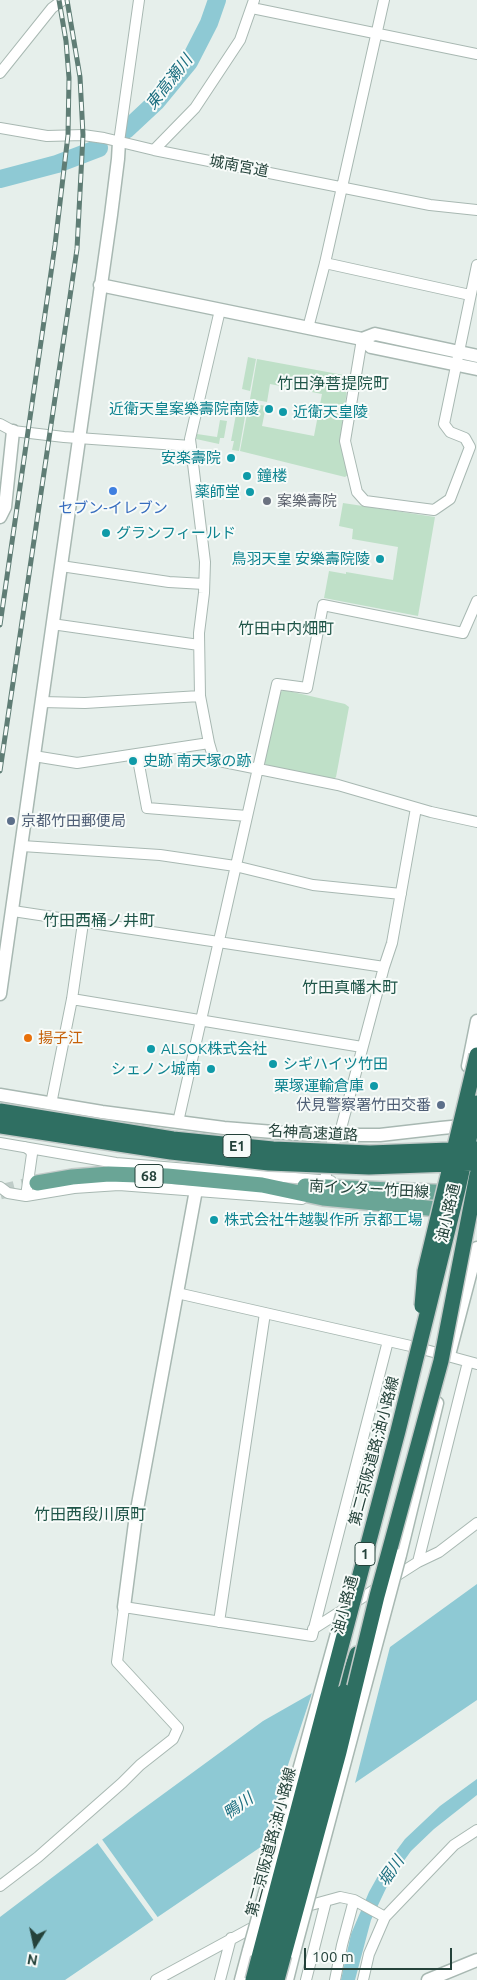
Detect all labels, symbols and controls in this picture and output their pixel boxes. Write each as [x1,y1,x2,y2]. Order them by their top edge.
water label: 東高瀬川 [142,51,196,113]
street label: 城南宮道 [208,151,270,181]
district label: 竹田浄菩提院町 [277,374,389,394]
place label: 近衛天皇案樂壽院南陵 [109,400,259,418]
marker: 近衛天皇案樂壽院南陵 [263,403,275,415]
place label: 近衛天皇陵 [293,403,368,421]
marker: 近衛天皇陵 [277,406,289,418]
place label: 安楽壽院 [161,449,221,467]
marker: 安楽壽院 [225,452,237,464]
place label: 鐘楼 [257,467,287,485]
marker: 鐘楼 [241,470,253,482]
place label: 薬師堂 [195,483,240,501]
marker: セブン-イレブン [107,485,119,497]
marker: 薬師堂 [244,486,256,498]
place label: 案樂壽院 [277,492,337,510]
marker: 案樂壽院 [261,495,273,507]
place label: セブン-イレブン [58,499,168,517]
place label: グランフィールド [116,524,236,542]
marker: グランフィールド [100,527,112,539]
place label: 鳥羽天皇 安樂壽院陵 [232,550,370,568]
marker: 鳥羽天皇 安樂壽院陵 [374,553,386,565]
district label: 竹田中内畑町 [238,619,334,639]
place label: 史跡 南天塚の跡 [143,752,251,770]
marker: 史跡 南天塚の跡 [127,755,139,767]
place label: 京都竹田郵便局 [21,812,126,830]
marker: 京都竹田郵便局 [5,815,17,827]
district label: 竹田西桶ノ井町 [43,911,155,931]
district label: 竹田真幡木町 [302,978,398,998]
place label: 揚子江 [38,1029,83,1047]
marker: 揚子江 [22,1032,34,1044]
place label: ALSOK株式会社 [161,1040,267,1058]
marker: ALSOK株式会社 [145,1043,157,1055]
place label: シギハイツ竹田 [283,1055,388,1073]
marker: シギハイツ竹田 [267,1058,279,1070]
place label: シェノン城南 [111,1060,201,1078]
marker: シェノン城南 [205,1063,217,1075]
place label: 栗塚運輸倉庫 [274,1077,364,1095]
marker: 栗塚運輸倉庫 [368,1080,380,1092]
place label: 伏見警察署竹田交番 [296,1096,431,1114]
marker: 伏見警察署竹田交番 [435,1099,447,1111]
street label: 名神高速道路 [268,1122,358,1144]
road number: E1 [223,1134,251,1158]
road number: 68 [135,1164,163,1188]
street label: 南インター竹田線 [309,1177,429,1201]
street label: 油小路通 [432,1182,464,1244]
place label: 株式会社牛越製作所 京都工場 [224,1211,422,1229]
marker: 株式会社牛越製作所 京都工場 [208,1214,220,1226]
street label: 第二京阪道路;油小路線 [345,1374,403,1528]
district label: 竹田西段川原町 [34,1505,146,1525]
road number: 1 [355,1542,375,1566]
street label: 油小路通 [329,1574,361,1636]
street label: 第二京阪道路;油小路線 [242,1765,300,1919]
water label: 鴨川 [219,1789,257,1823]
water label: 堀川 [374,1852,408,1890]
north arrow [10,1920,60,1970]
scale bar [307,1938,454,1970]
text: 100 m [312,1948,354,1965]
text: N [26,1951,39,1969]

